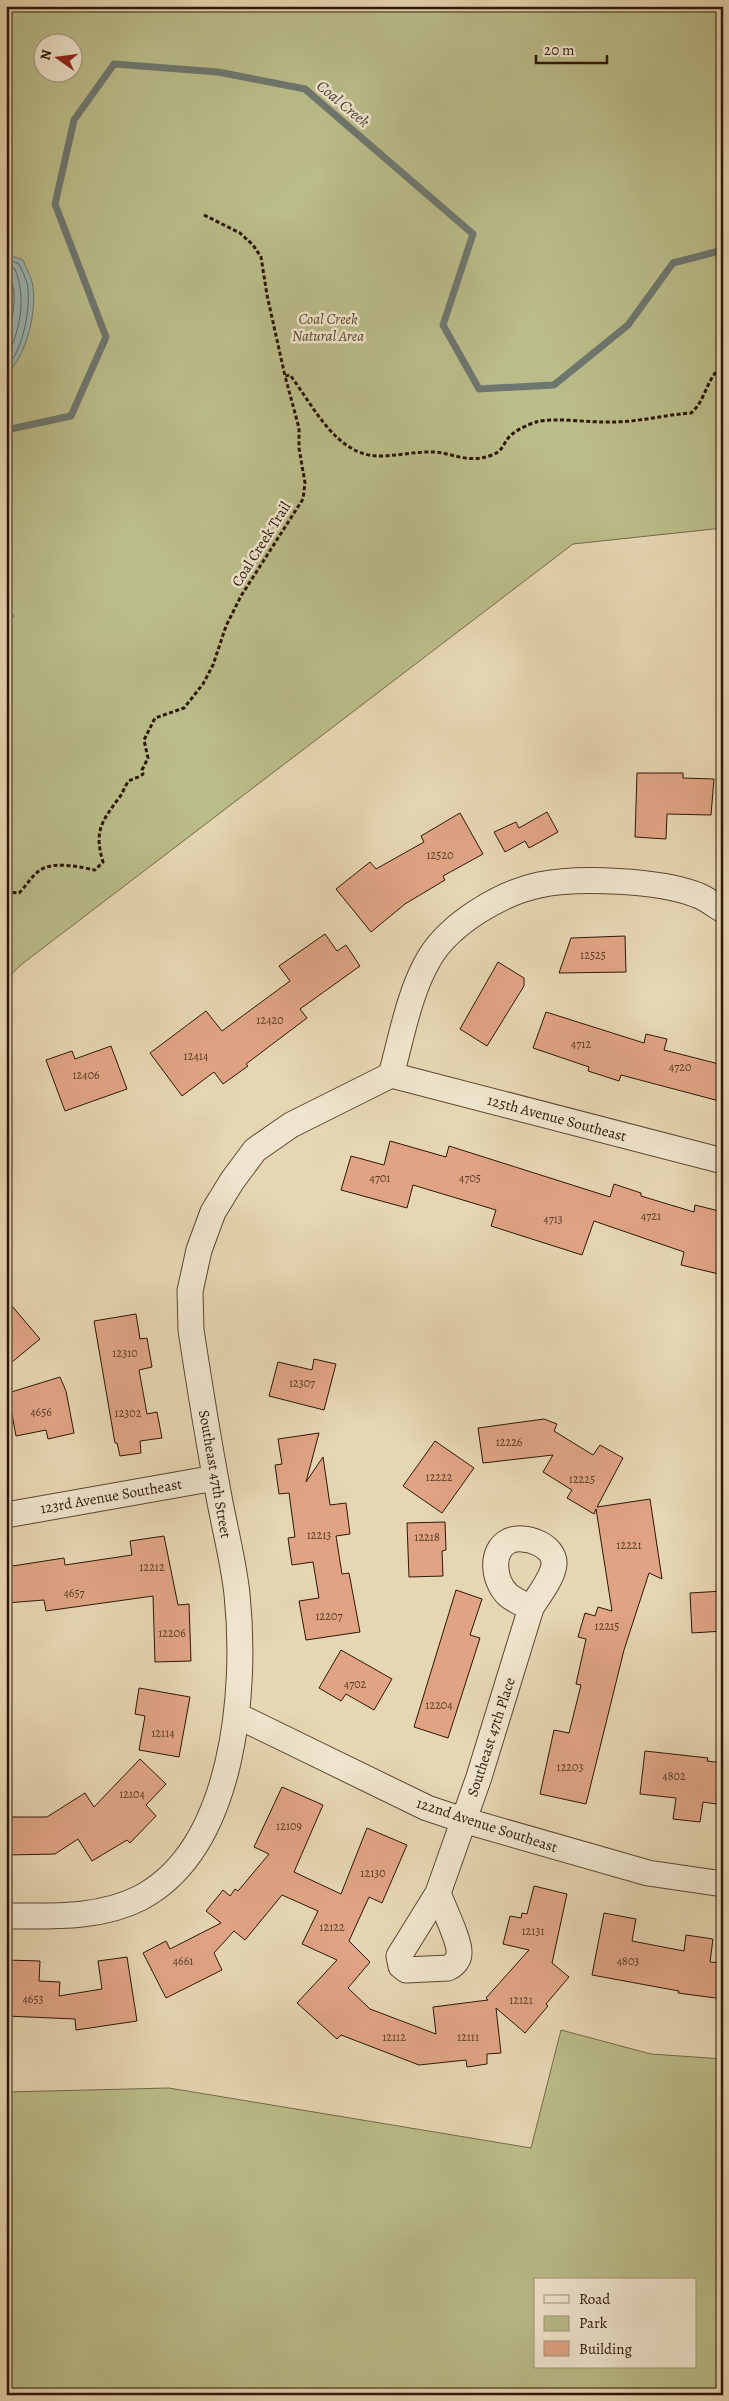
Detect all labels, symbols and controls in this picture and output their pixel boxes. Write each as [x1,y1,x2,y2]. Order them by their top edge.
north arrow [32,32,82,82]
scale bar [536,32,608,64]
text: 20 m [544,40,575,60]
text: N [35,48,56,62]
water label: Coal Creek [312,75,374,133]
park label: Coal Creek Natural Area [292,309,364,346]
street label: Coal Creek Trail [227,497,295,590]
house number: 12520 [426,847,454,863]
house number: 12525 [580,947,606,963]
house number: 12420 [256,1012,284,1028]
house number: 4712 [571,1036,591,1052]
house number: 12414 [184,1048,209,1064]
house number: 4720 [669,1059,691,1075]
house number: 12406 [72,1067,100,1083]
street label: 125th Avenue Southeast [485,1090,629,1146]
house number: 4701 [370,1170,390,1186]
house number: 4705 [459,1170,481,1186]
house number: 4721 [641,1208,661,1224]
house number: 4713 [543,1211,563,1227]
house number: 12310 [112,1345,138,1361]
house number: 12307 [289,1375,316,1391]
house number: 4656 [30,1404,52,1420]
house number: 12302 [115,1405,142,1421]
street label: Southeast 47th Street [194,1408,236,1540]
house number: 12226 [496,1434,523,1450]
house number: 12222 [426,1469,453,1485]
house number: 12225 [569,1471,595,1487]
street label: 123rd Avenue Southeast [39,1474,184,1518]
house number: 12213 [307,1527,331,1543]
house number: 12218 [414,1529,440,1545]
house number: 12221 [616,1537,642,1553]
house number: 12212 [139,1559,165,1575]
house number: 4657 [63,1585,86,1601]
house number: 12207 [316,1608,343,1624]
house number: 12215 [595,1618,619,1634]
house number: 12206 [158,1625,186,1641]
street label: Southeast 47th Place [462,1674,520,1799]
house number: 4702 [344,1676,367,1692]
house number: 12204 [425,1697,453,1713]
house number: 12114 [151,1725,175,1741]
house number: 12203 [557,1759,583,1775]
house number: 4802 [662,1768,686,1784]
house number: 12104 [119,1786,145,1802]
street label: 122nd Avenue Southeast [414,1793,560,1857]
house number: 12109 [276,1818,302,1834]
house number: 12130 [360,1865,386,1881]
house number: 12122 [319,1919,345,1935]
house number: 12131 [521,1923,545,1939]
house number: 4661 [173,1953,193,1969]
house number: 4803 [617,1953,639,1969]
house number: 4653 [22,1991,44,2007]
house number: 12121 [509,1992,533,2008]
house number: 12112 [382,2029,406,2045]
house number: 12111 [457,2029,479,2045]
legend [534,2278,696,2368]
text: Road [579,2289,611,2309]
text: Park [579,2313,608,2333]
text: Building [579,2339,632,2359]

